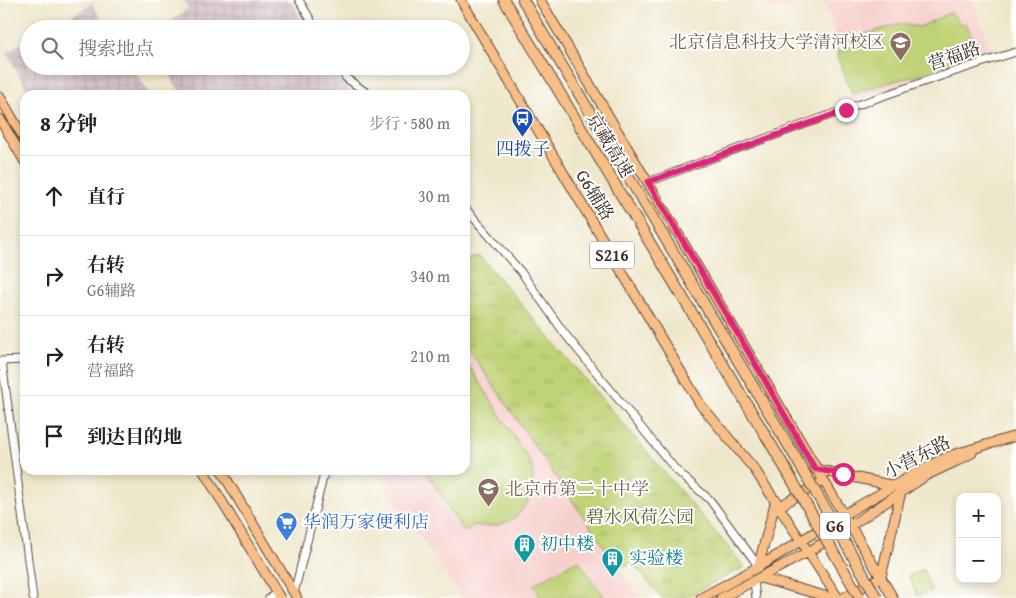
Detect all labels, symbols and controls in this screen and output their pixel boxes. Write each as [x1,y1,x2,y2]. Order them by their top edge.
search box [20,20,470,75]
place label: 北京信息科技大学清河校区 [669,28,885,55]
school or university icon: 北京信息科技大学清河校区 [889,30,913,61]
icon: search [38,34,66,62]
text: 搜索地点 [78,34,154,62]
street label: 营福路 [924,34,984,77]
route end [835,99,858,122]
bus stop icon: 四拨子 [511,107,535,138]
street label: 京藏高速 [580,107,641,183]
text: 8 分钟 [40,108,98,139]
text: 步行 · 580 m [369,111,450,135]
place label: 四拨子 [496,135,550,162]
street label: G6辅路 [570,164,621,225]
icon: ahead [40,182,68,210]
text: 直行 [87,182,125,210]
text: 30 m [418,184,450,208]
road number: S216 [590,242,634,268]
text: 右转 [87,250,125,278]
icon: right [40,262,68,290]
text: 340 m [410,264,450,288]
text: G6辅路 [87,278,136,302]
text: 右转 [87,330,125,358]
icon: right [40,342,68,370]
text: 210 m [410,344,450,368]
text: 营福路 [87,358,135,382]
icon: arrive [40,422,68,450]
text: 到达目的地 [87,422,182,450]
street label: 小营东路 [879,428,955,485]
route start [832,463,855,486]
place label: 北京市第二十中学 [505,475,649,502]
school or university icon: 北京市第二十中学 [477,477,501,508]
map controls [956,493,1001,583]
button: + [956,493,1001,538]
park label: 碧水风荷公园 [586,503,694,530]
place label: 华润万家便利店 [303,508,429,535]
supermarket icon: 华润万家便利店 [275,510,299,541]
road number: G6 [820,512,850,540]
place label: 初中楼 [540,530,594,557]
building icon: 初中楼 [512,532,536,563]
button: − [956,538,1001,583]
place label: 实验楼 [629,544,683,571]
building icon: 实验楼 [601,546,625,577]

